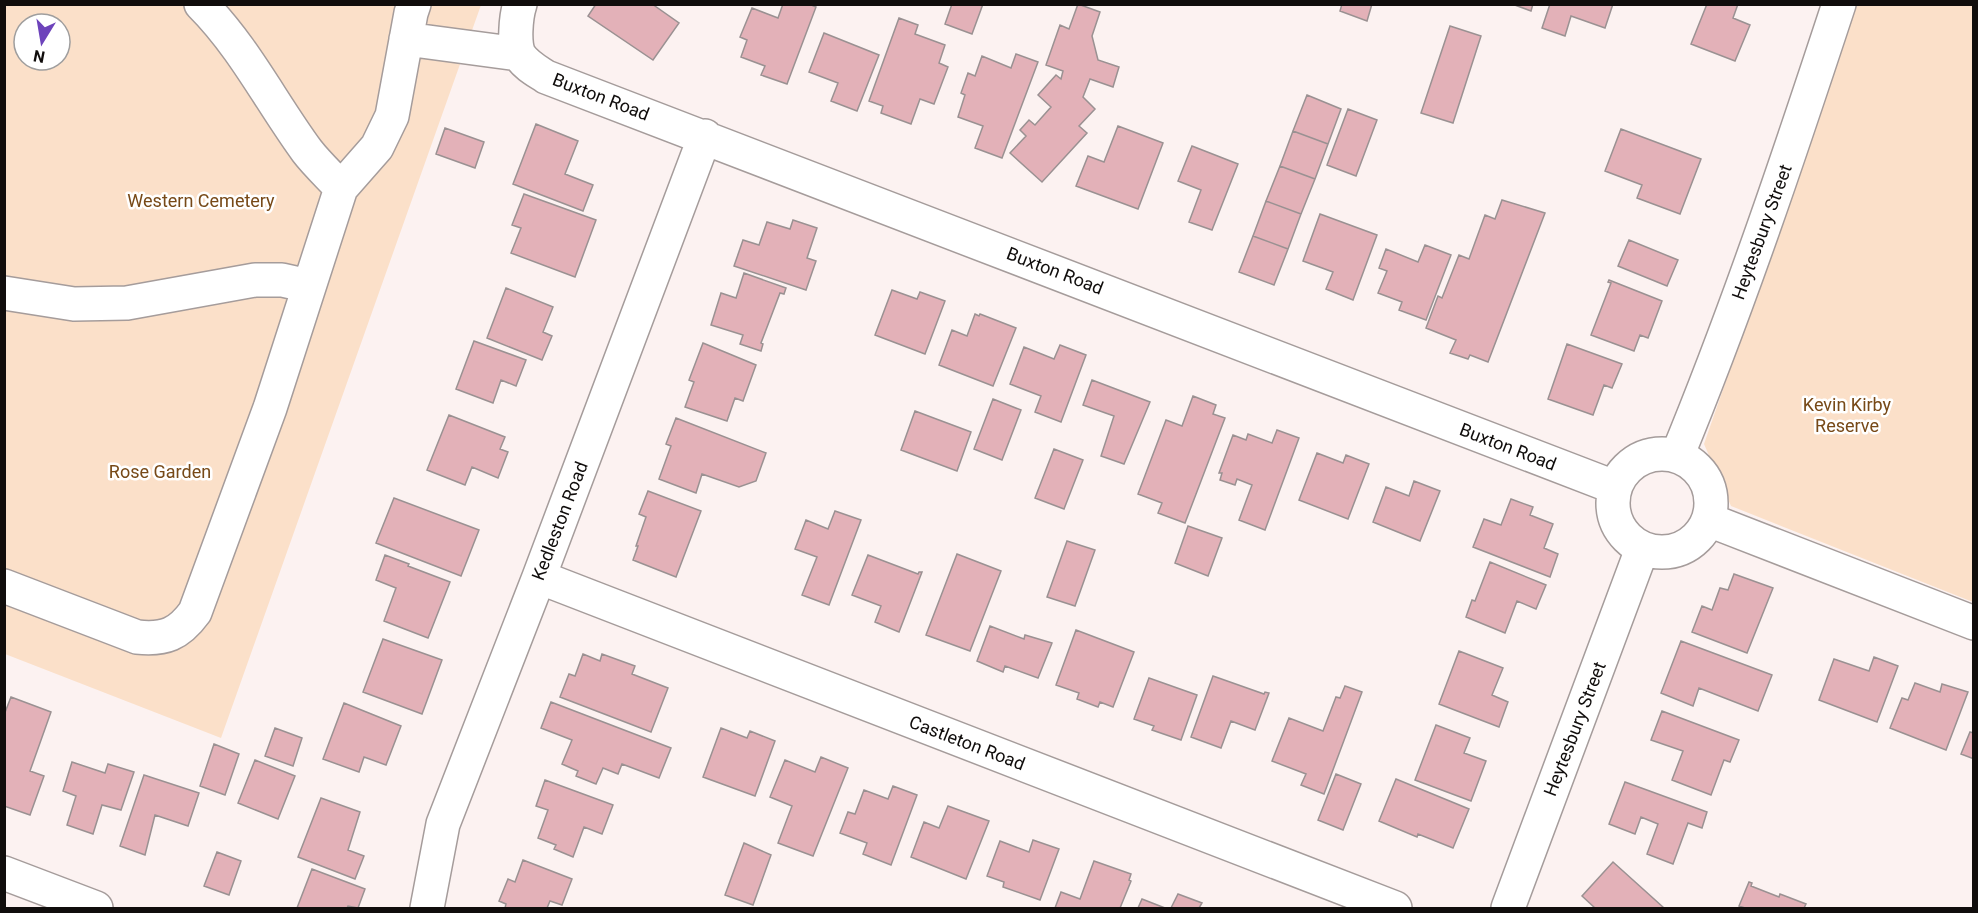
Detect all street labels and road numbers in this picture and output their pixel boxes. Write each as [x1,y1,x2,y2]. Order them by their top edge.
street label: Buxton Road [550,68,652,125]
street label: Heytesbury Street [1727,161,1796,302]
street label: Buxton Road [1004,242,1106,299]
street label: Buxton Road [1457,418,1559,475]
street label: Kedleston Road [527,458,592,583]
street label: Heytesbury Street [1539,659,1610,799]
street label: Castleton Road [906,711,1028,774]

